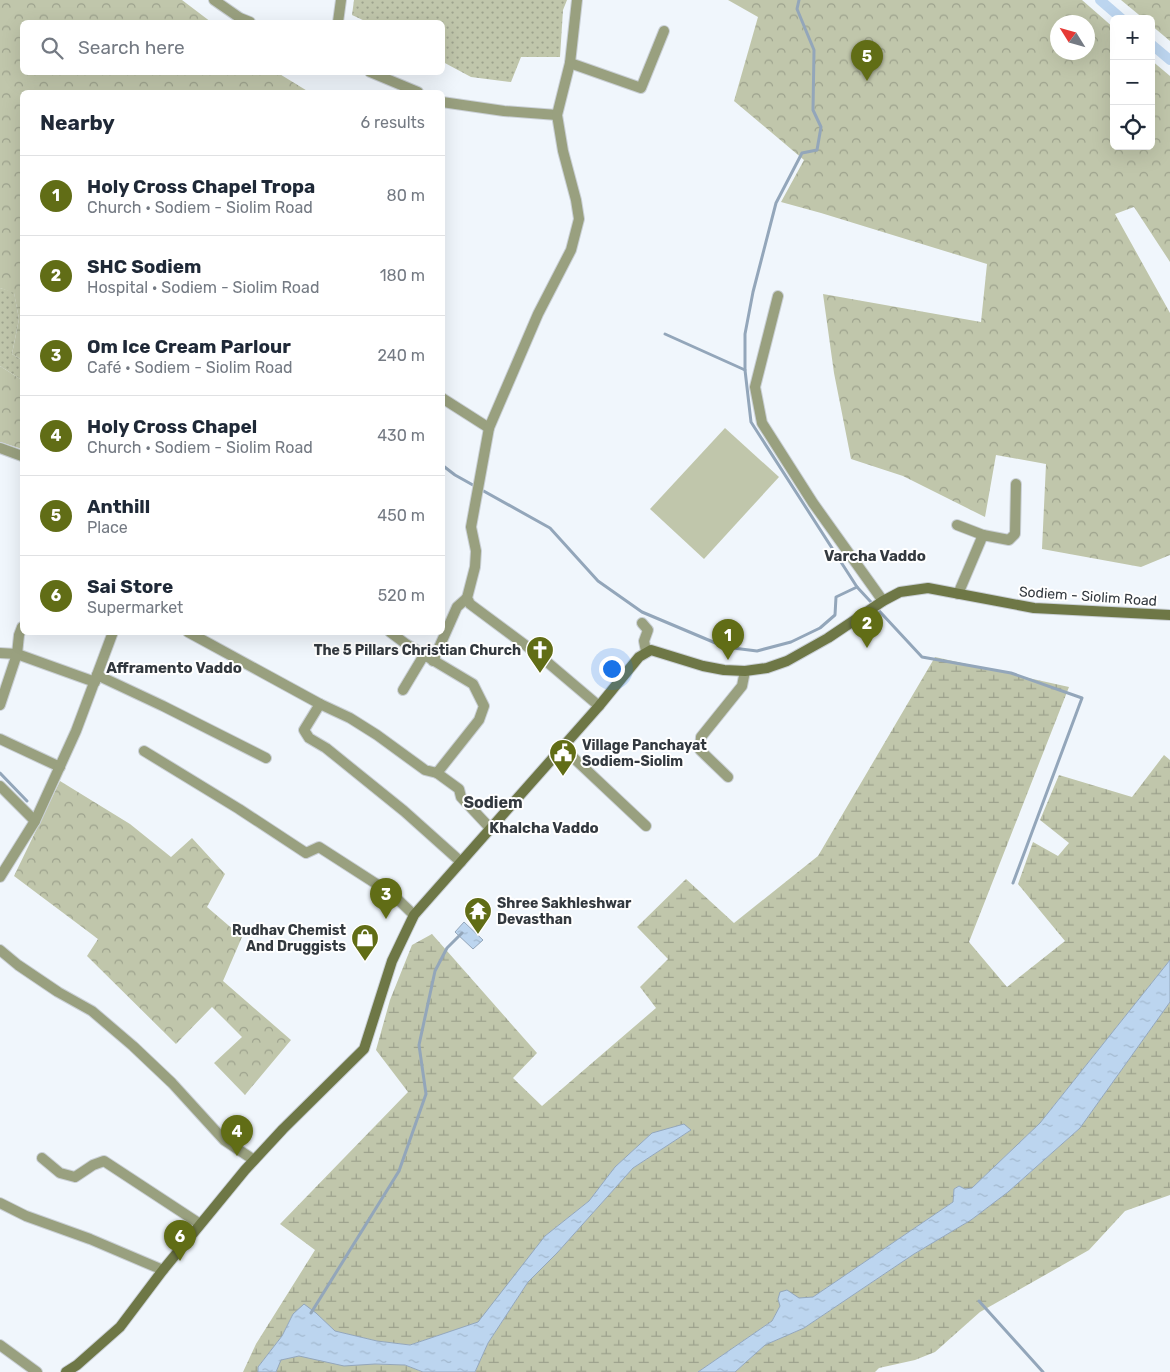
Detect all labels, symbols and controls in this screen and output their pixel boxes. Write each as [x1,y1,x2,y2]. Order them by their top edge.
north arrow [1050,15,1095,60]
map controls [1110,15,1155,150]
button: + [1110,15,1155,60]
search box [20,20,445,75]
icon: search [38,34,66,62]
text: Search here [78,36,185,59]
pin: 5 [851,40,883,81]
button: − [1110,60,1155,105]
button: locate [1110,105,1155,150]
text: Nearby [40,110,115,135]
text: 6 results [360,113,425,132]
text: Holy Cross Chapel Tropa [87,175,315,198]
text: 1 [52,186,60,205]
text: 80 m [387,186,425,205]
text: Church · Sodiem - Siolim Road [87,198,313,217]
text: SHC Sodiem [87,255,201,278]
text: 2 [51,266,61,285]
text: 180 m [380,266,425,285]
text: Hospital · Sodiem - Siolim Road [87,278,319,297]
text: Om Ice Cream Parlour [87,335,291,358]
text: 3 [51,346,61,365]
text: 240 m [378,346,425,365]
text: Café · Sodiem - Siolim Road [87,358,293,377]
text: Holy Cross Chapel [87,415,257,438]
text: 4 [51,426,61,445]
text: 430 m [377,426,425,445]
text: Church · Sodiem - Siolim Road [87,438,313,457]
text: Anthill [87,495,150,518]
text: 5 [51,506,61,525]
text: 450 m [377,506,425,525]
text: Place [87,518,128,537]
district label: Varcha Vaddo [824,547,926,565]
text: Sai Store [87,575,173,598]
street label: Sodiem - Siolim Road [1018,583,1158,610]
text: 6 [51,586,61,605]
text: 520 m [378,586,425,605]
text: Supermarket [87,598,183,617]
pin: 2 [851,607,883,648]
pin: 1 [712,619,744,660]
church icon: The 5 Pillars Christian Church [525,635,555,674]
place label: The 5 Pillars Christian Church [314,642,521,659]
your location [599,656,625,682]
district label: Afframento Vaddo [106,659,242,677]
place label: Village Panchayat Sodiem-Siolim [582,737,707,770]
public building icon: Village Panchayat Sodiem-Siolim [548,738,578,777]
district label: Sodiem [463,793,523,812]
district label: Khalcha Vaddo [489,819,599,837]
pin: 3 [370,878,402,919]
place label: Shree Sakhleshwar Devasthan [497,895,632,928]
temple icon: Shree Sakhleshwar Devasthan [463,896,493,935]
place label: Rudhav Chemist And Druggists [232,922,346,955]
shop icon: Rudhav Chemist And Druggists [350,923,380,962]
pin: 4 [221,1115,253,1156]
pin: 6 [164,1220,196,1261]

